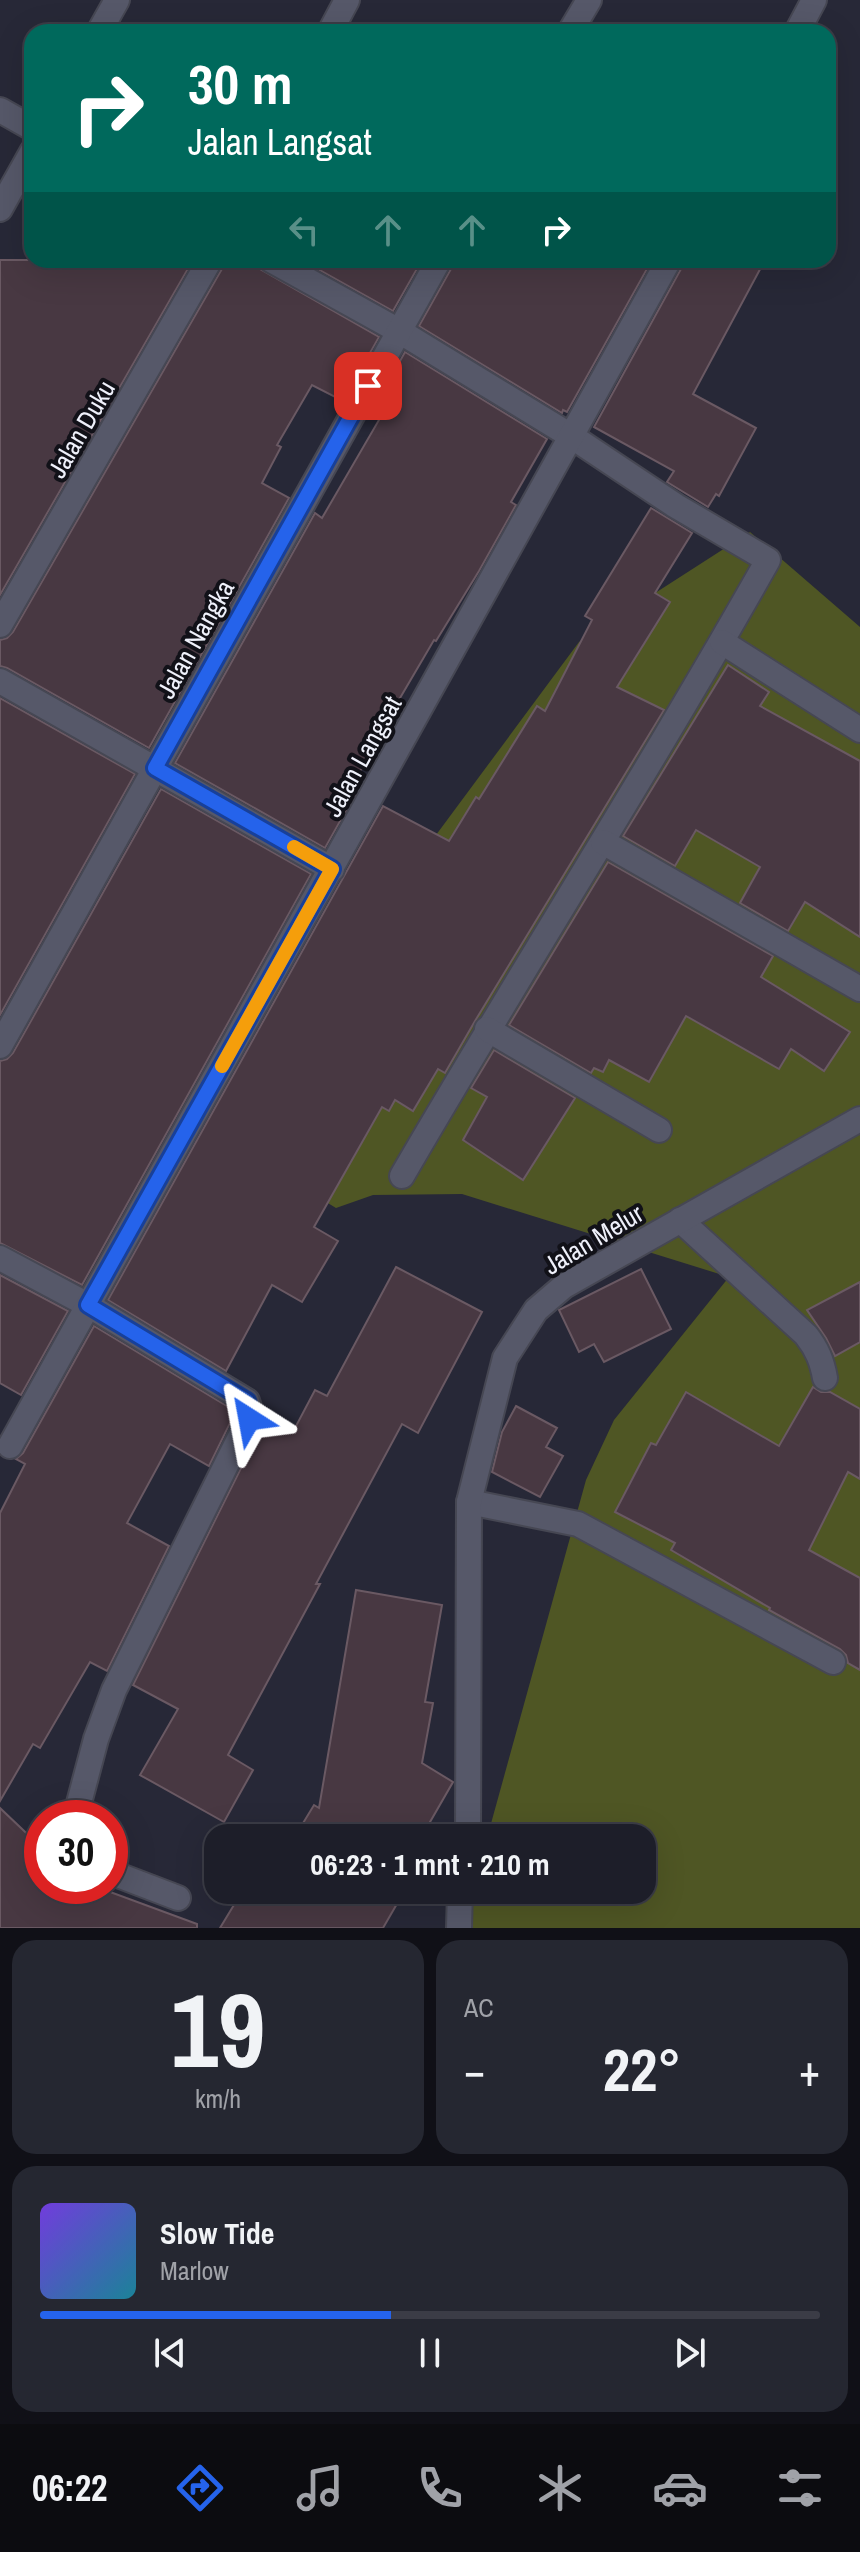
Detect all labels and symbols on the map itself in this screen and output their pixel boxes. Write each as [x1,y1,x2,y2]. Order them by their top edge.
pin [334,352,402,420]
street label: Jalan Duku [39,374,123,484]
street label: Jalan Nangka [148,573,242,704]
street label: Jalan Langsat [315,689,410,823]
street label: Jalan Melur [537,1196,649,1282]
position arrow [207,1377,291,1461]
speed limit sign: 30 [24,1800,128,1904]

